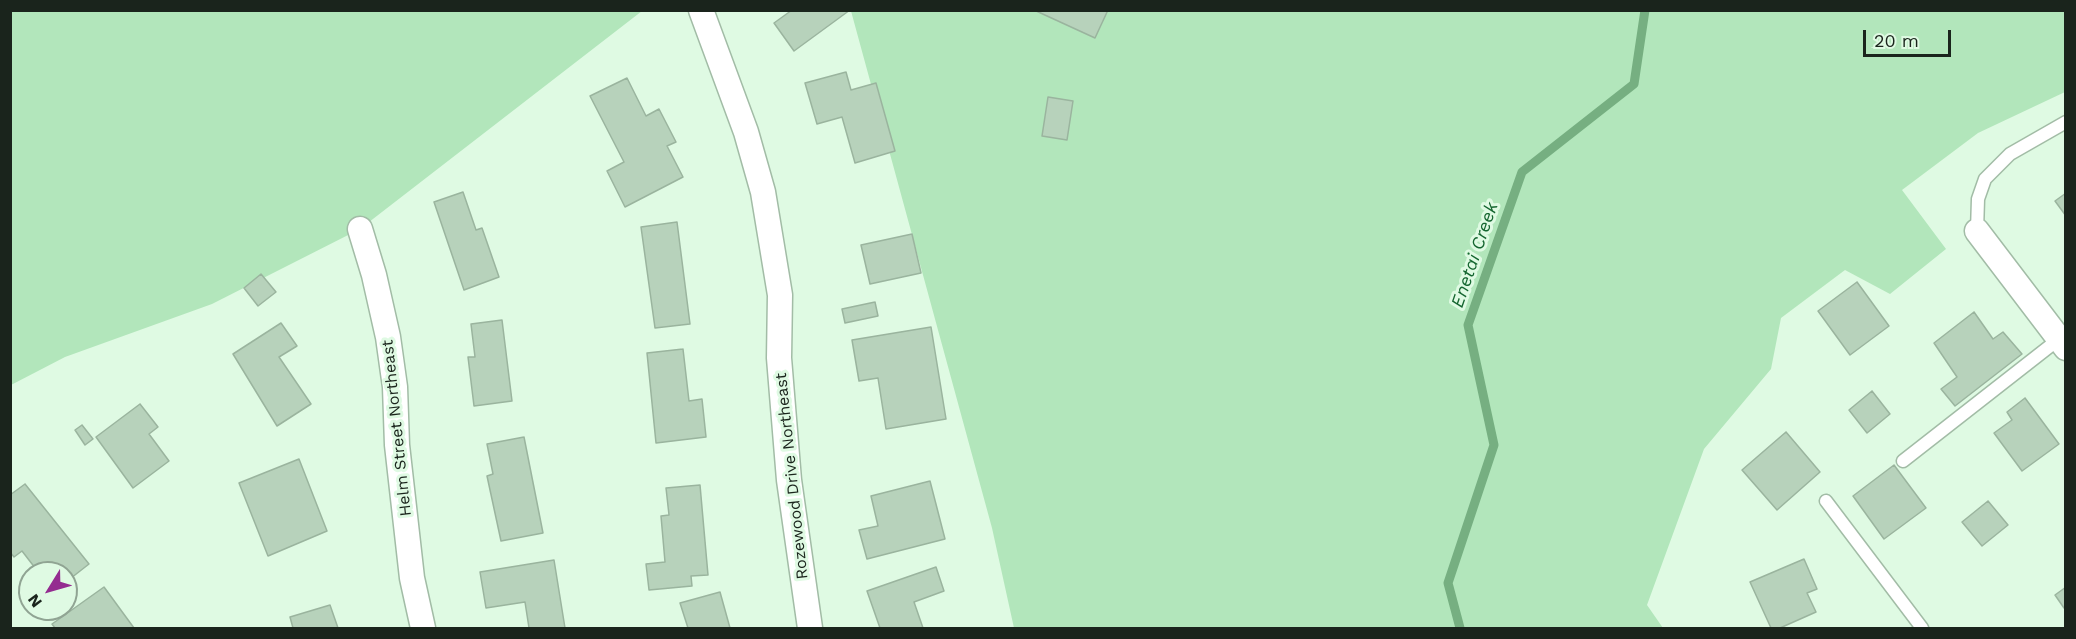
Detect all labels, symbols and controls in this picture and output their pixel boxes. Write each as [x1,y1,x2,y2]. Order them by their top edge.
scale bar [1866,18,1954,56]
text: 20 m [1874,30,1919,51]
water label: Enetai Creek [1447,199,1503,311]
street label: Helm Street Northeast [378,339,416,517]
street label: Rozewood Drive Northeast [772,372,812,580]
north arrow [18,561,78,621]
text: N [24,590,46,611]

